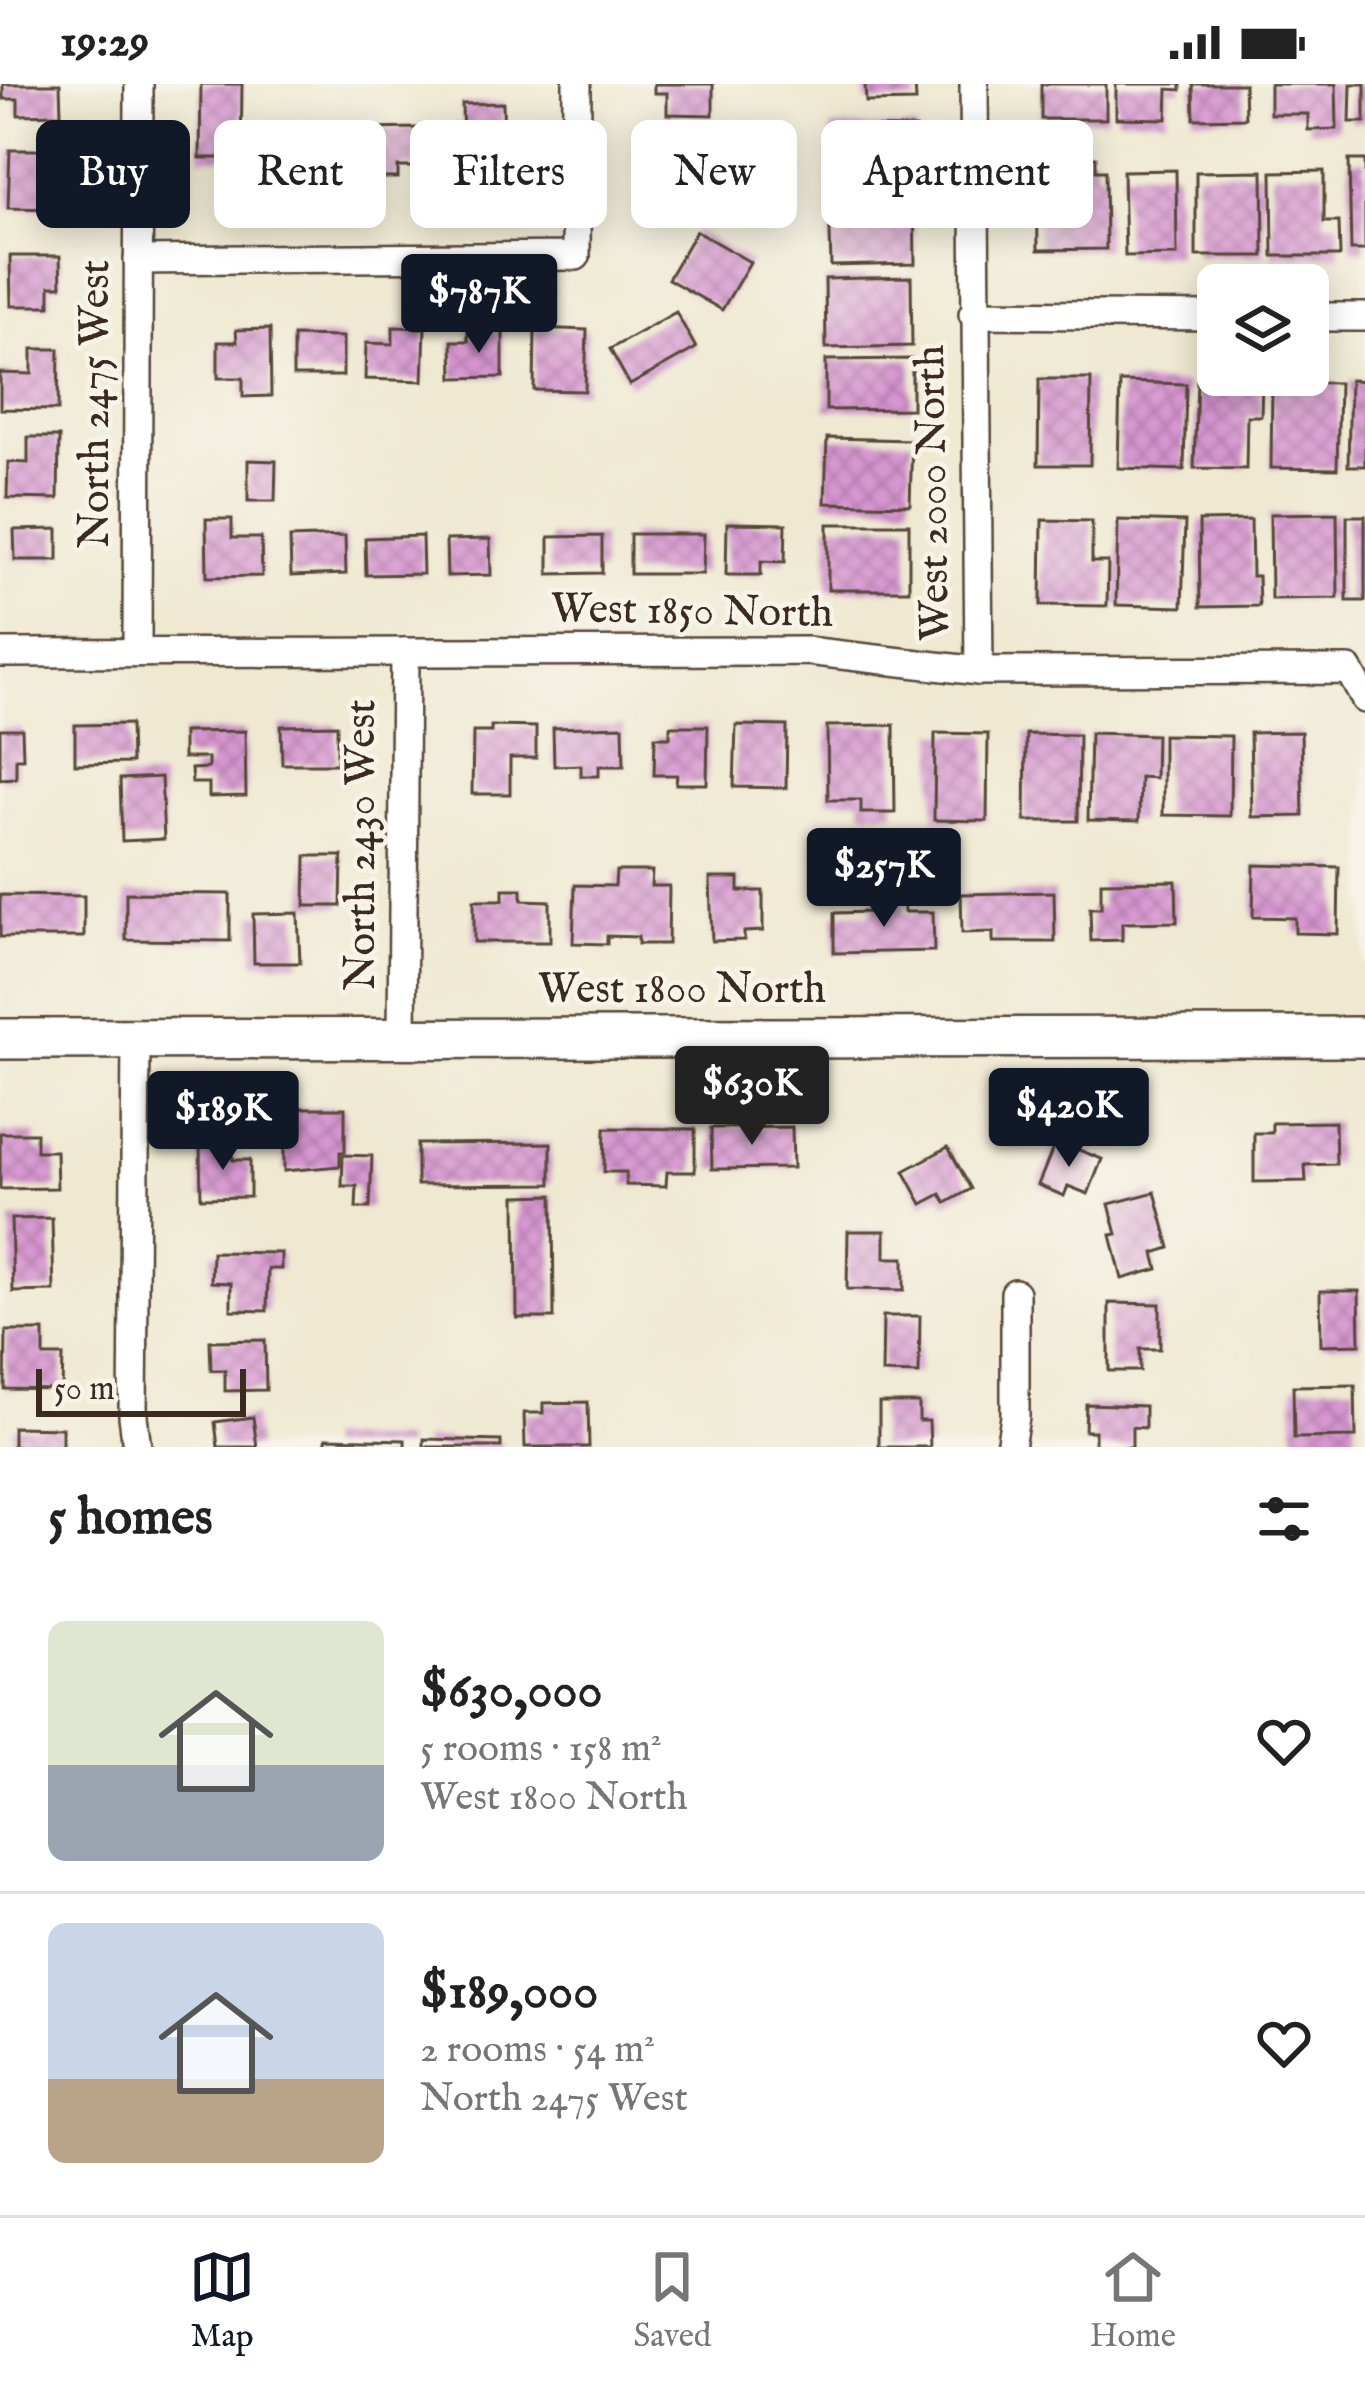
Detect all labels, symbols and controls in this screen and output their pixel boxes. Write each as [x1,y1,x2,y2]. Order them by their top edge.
text: 19:29 [60,14,149,71]
chip: Buy [36,120,190,228]
chip: Rent [214,120,386,228]
chip: Filters [410,120,607,228]
chip: New [631,120,797,228]
chip: Apartment [821,120,1093,228]
pin: $787K [395,254,563,356]
street label: North 2475 West [70,260,123,548]
map controls [1197,264,1329,396]
button: layers [1197,264,1329,396]
text: $787K [428,268,530,317]
street label: West 2000 North [905,344,963,642]
street label: West 1850 North [550,583,834,641]
street label: North 2430 West [336,699,389,991]
pin: $257K [800,828,968,930]
text: $257K [834,842,934,891]
street label: West 1800 North [538,964,826,1017]
pin: $630K [668,1046,836,1148]
text: $630K [702,1060,802,1109]
pin: $420K [985,1068,1153,1170]
pin: $189K [139,1071,307,1173]
text: $420K [1016,1082,1122,1131]
text: $189K [175,1085,271,1134]
scale bar [36,1363,246,1416]
text: 50 m [54,1369,115,1411]
icon: filters [1251,1486,1317,1552]
text: 5 homes [48,1487,213,1552]
text: $630,000 [420,1660,603,1725]
icon: home [144,1669,288,1813]
icon: heart [1251,1708,1317,1774]
text: 5 rooms · 158 m² [420,1725,662,1774]
text: West 1800 North [420,1774,687,1823]
text: $189,000 [420,1961,598,2026]
icon: home [144,1971,288,2115]
icon: heart [1251,2010,1317,2076]
text: 2 rooms · 54 m² [420,2026,655,2075]
text: North 2475 West [420,2075,688,2124]
tab: Map [189,2244,255,2358]
tab: Saved [633,2244,711,2358]
tab: Home [1090,2244,1176,2358]

